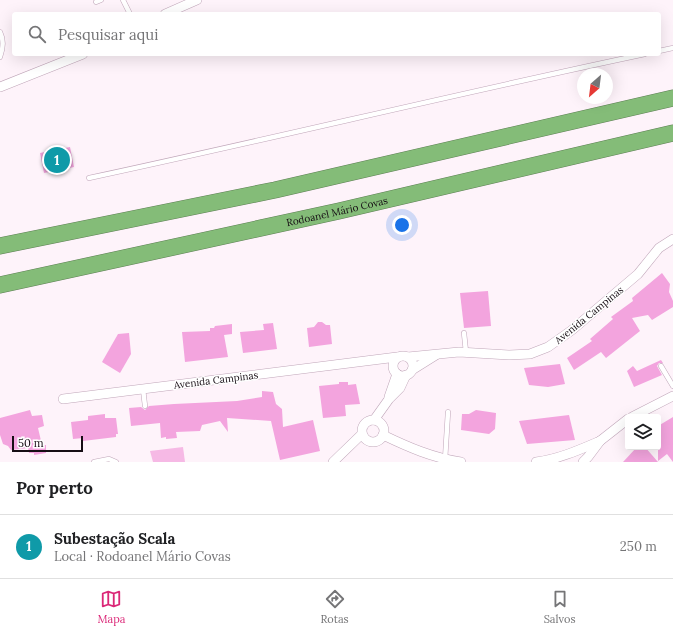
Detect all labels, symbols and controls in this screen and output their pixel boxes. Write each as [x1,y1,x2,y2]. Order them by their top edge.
search box [12,12,661,56]
icon: search [26,23,48,45]
text: Pesquisar aqui [58,25,158,44]
north arrow [577,68,613,104]
pin: 1 [44,145,70,175]
street label: Rodoanel Mário Covas [285,193,389,229]
your location [392,215,412,235]
street label: Avenida Campinas [551,283,626,347]
street label: Avenida Campinas [172,368,259,392]
map controls [625,414,661,450]
button: layers [625,414,661,450]
scale bar [12,434,83,453]
text: 50 m [18,436,44,450]
text: Por perto [16,477,93,499]
text: Subestação Scala [54,529,175,548]
text: 1 [26,538,32,555]
text: 250 m [620,538,657,555]
text: Local · Rodoanel Mário Covas [54,548,231,565]
tab: Mapa [97,588,125,626]
tab: Rotas [320,588,349,626]
tab: Salvos [544,588,576,626]

